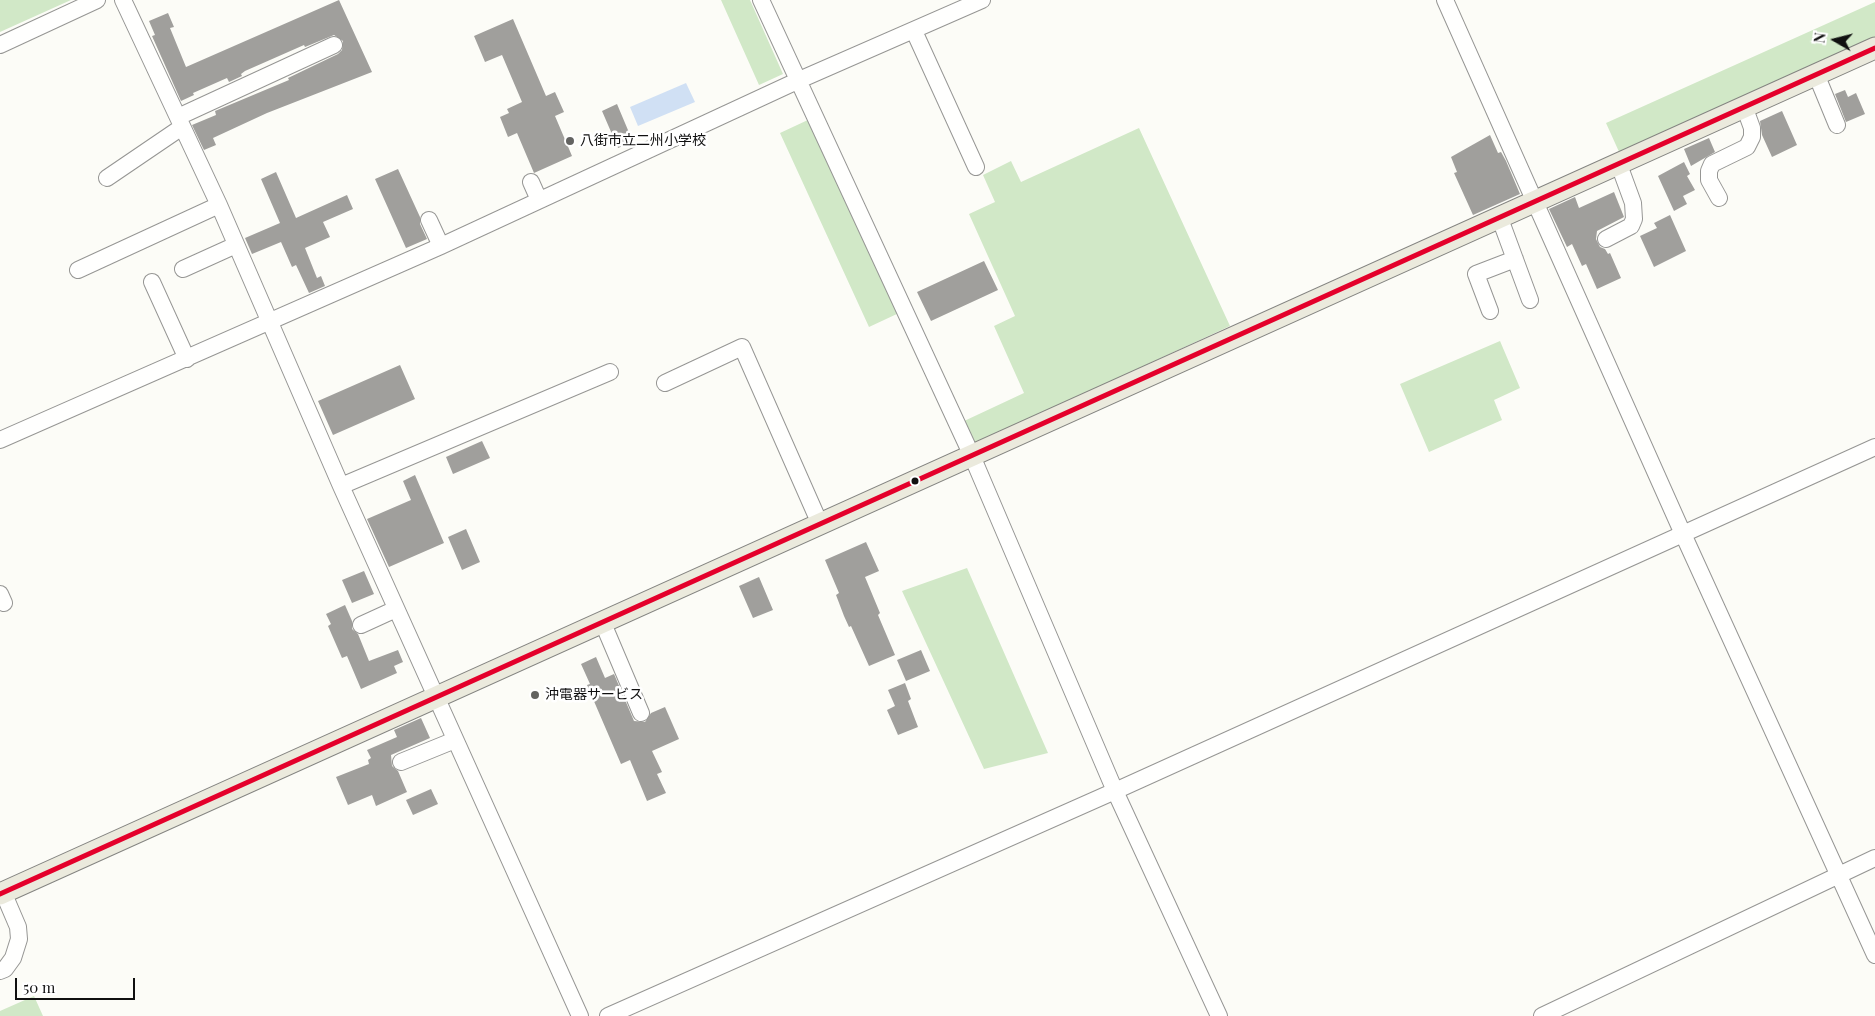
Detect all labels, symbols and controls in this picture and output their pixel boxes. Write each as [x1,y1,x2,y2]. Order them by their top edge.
north arrow [1810,15,1860,65]
text: N [1810,32,1830,44]
place label: 八街市立二州小学校 [580,133,706,149]
marker: 八街市立二州小学校 [564,135,576,147]
unlabelled marker [910,476,920,486]
place label: 沖電器サービス [545,687,643,703]
marker: 沖電器サービス [529,689,541,701]
scale bar [18,968,138,1000]
text: 50 m [23,977,55,997]

